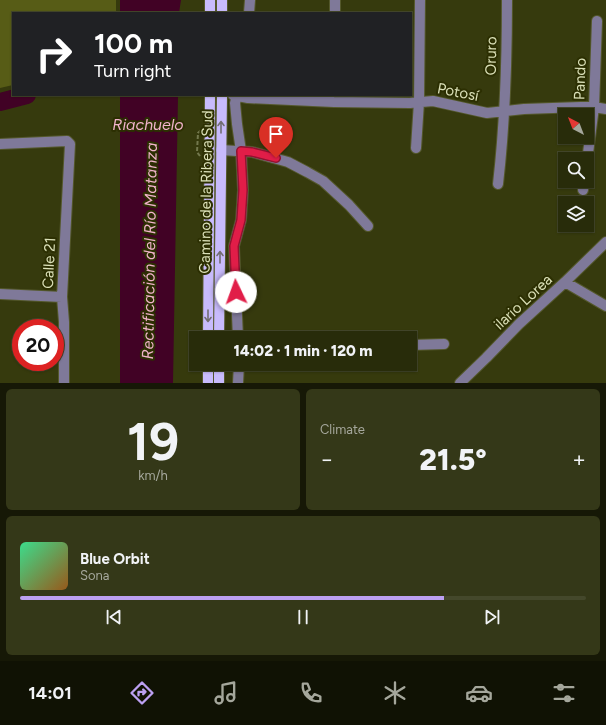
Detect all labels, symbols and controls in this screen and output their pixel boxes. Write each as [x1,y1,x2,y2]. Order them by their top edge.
text: 100 m [94,26,173,60]
icon: right [28,28,80,80]
street label: Oruro [482,36,500,76]
street label: Pando [570,57,590,100]
text: Turn right [94,60,171,82]
street label: Potosí [436,79,482,105]
north arrow [558,108,594,144]
map controls [558,108,594,232]
street label: Camino de la Ribera Sud [196,110,216,274]
water label: Riachuelo [112,115,184,134]
pin [259,117,293,158]
one-way arrow [217,121,225,134]
icon: arrive [265,123,287,145]
water label: Rectificación del Río Matanza [138,142,161,360]
button: search [558,152,594,188]
button: layers [558,196,594,232]
street label: Calle 21 [39,237,59,289]
one-way arrow [216,251,224,264]
position arrow [215,271,257,313]
street label: ilario Lorea [490,271,556,333]
one-way arrow [204,309,212,322]
speed limit sign: 20 [12,319,64,371]
text: 14:02 · 1 min · 120 m [234,342,372,360]
text: 19 [127,411,179,473]
text: Climate [320,422,365,437]
text: 21.5° [419,441,487,478]
text: − [320,446,334,473]
text: + [572,446,586,473]
text: km/h [138,468,168,483]
text: Blue Orbit [80,550,150,568]
text: Sona [80,568,109,583]
icon: previous [103,606,125,628]
icon: pause [292,606,314,628]
icon: next [481,606,503,628]
icon: directions [128,679,156,707]
icon: music [212,679,240,707]
icon: phone [297,679,325,707]
icon: climate [381,679,409,707]
icon: car [465,679,493,707]
icon: filters [550,679,578,707]
text: 14:01 [28,682,72,704]

